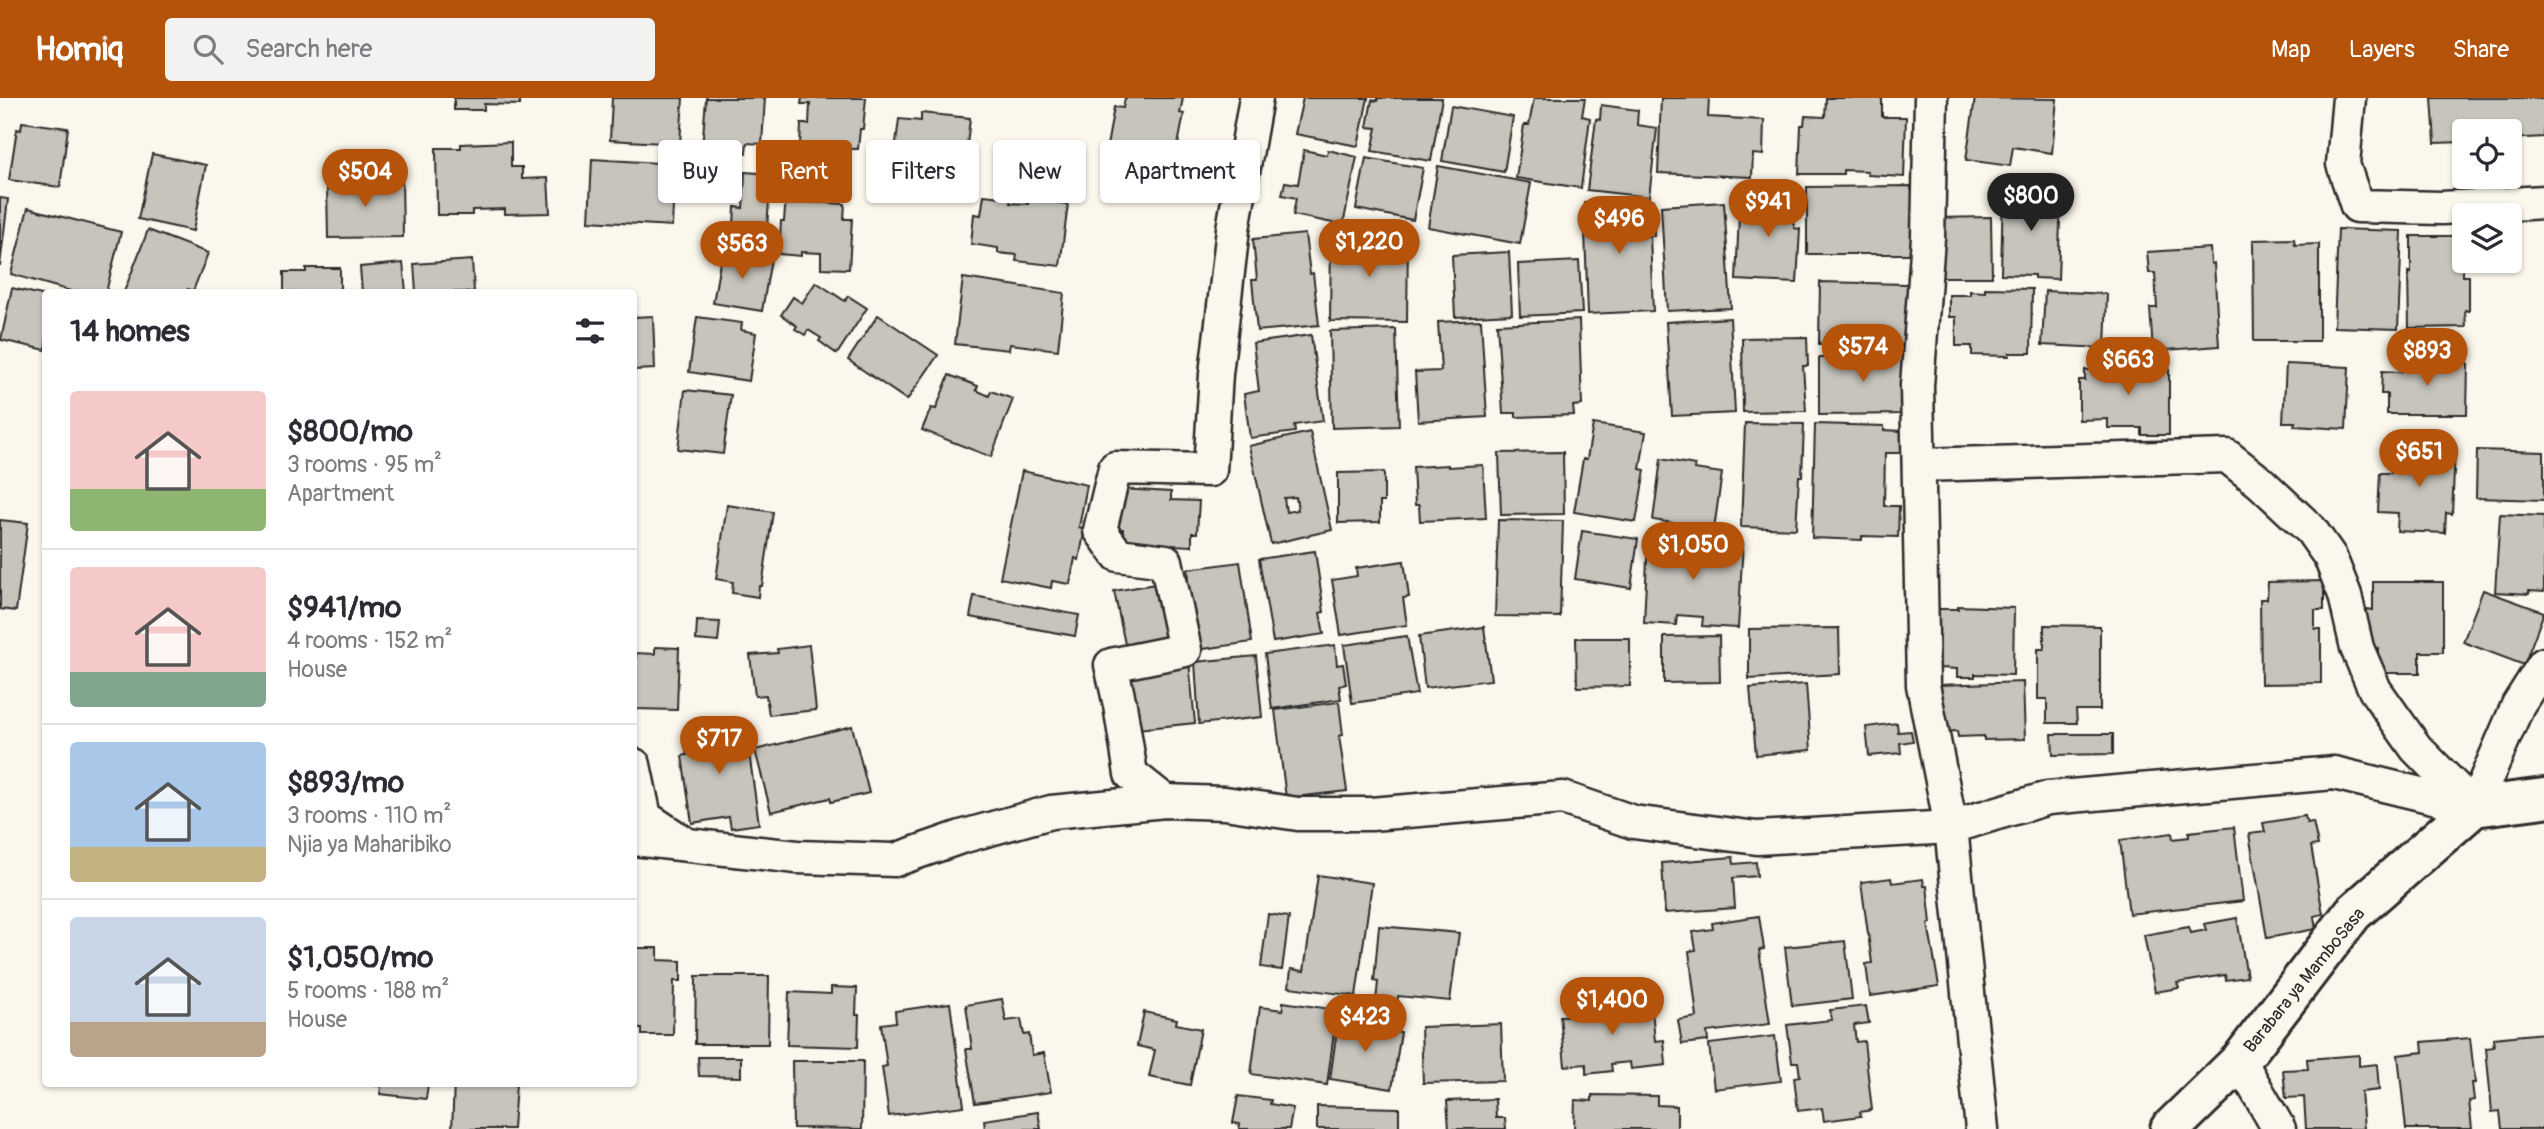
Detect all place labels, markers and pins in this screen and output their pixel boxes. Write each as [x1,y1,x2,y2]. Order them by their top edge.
pin: $504 [324,150,406,209]
pin: $800 [1990,174,2072,233]
pin: $941 [1727,180,1809,239]
pin: $496 [1578,197,1660,256]
pin: $1,220 [1312,220,1426,279]
pin: $563 [701,222,783,281]
pin: $574 [1822,324,1904,384]
pin: $893 [2386,328,2468,388]
pin: $663 [2087,338,2169,397]
pin: $651 [2378,430,2460,489]
pin: $1,050 [1636,522,1750,582]
pin: $717 [678,716,760,776]
pin: $1,400 [1555,978,1669,1037]
pin: $423 [1324,995,1406,1054]

